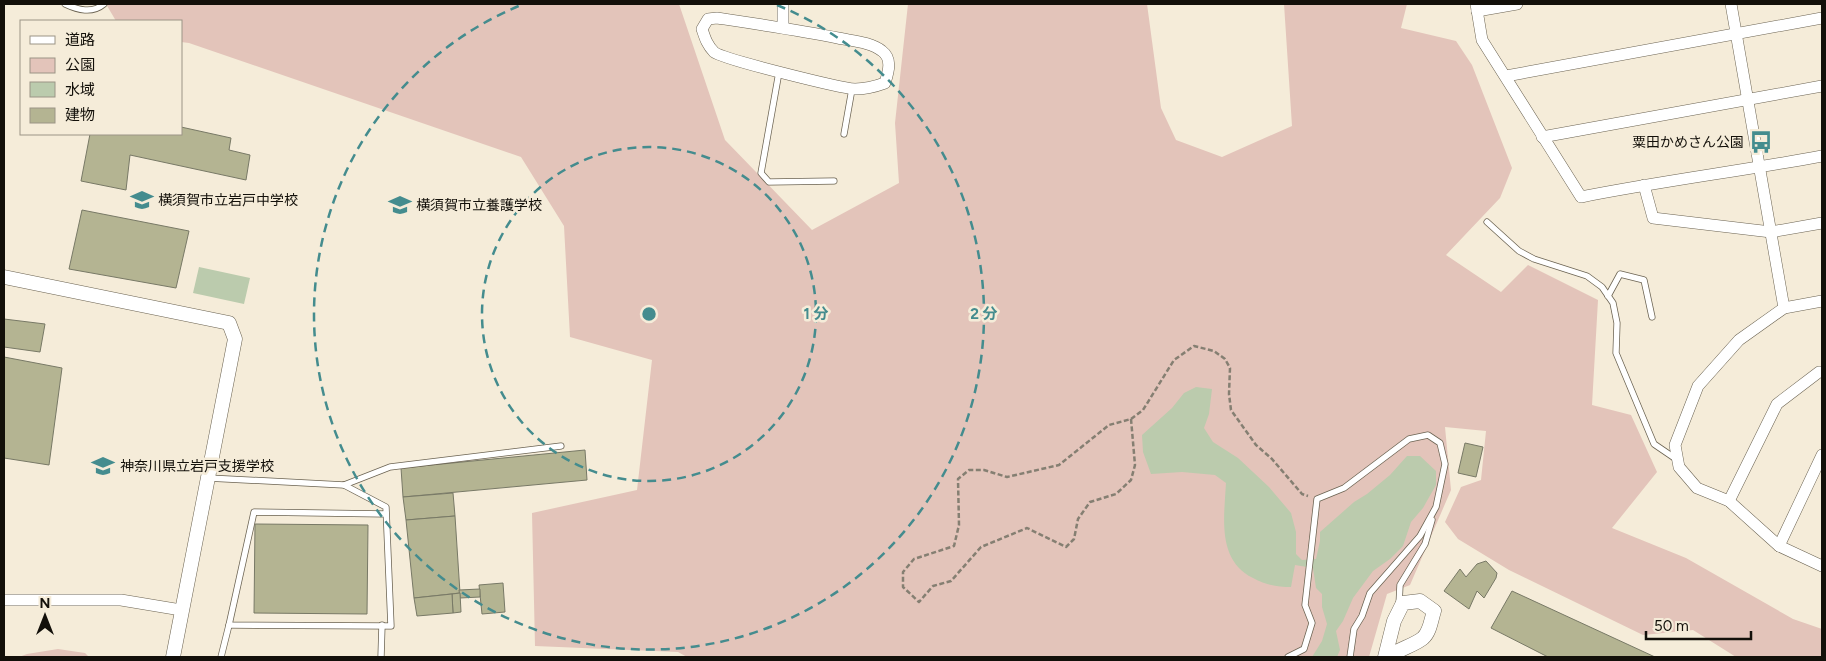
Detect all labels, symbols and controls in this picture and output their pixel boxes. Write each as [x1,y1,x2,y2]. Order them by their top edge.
legend [20,20,182,135]
text: 道路 [65,31,95,49]
text: 公園 [65,56,95,74]
text: 水域 [65,81,95,99]
text: 建物 [65,106,95,124]
bus stop icon: 粟田かめさん公園 [1748,129,1774,155]
place label: 粟田かめさん公園 [1632,134,1744,151]
school or university icon: 横須賀市立岩戸中学校 [129,187,155,213]
place label: 横須賀市立岩戸中学校 [158,192,298,209]
school or university icon: 横須賀市立養護学校 [387,192,413,218]
place label: 横須賀市立養護学校 [416,197,542,214]
centre of rings [640,305,658,323]
text: 1 分 [804,305,828,323]
text: 2 分 [970,305,998,323]
school or university icon: 神奈川県立岩戸支援学校 [90,453,116,479]
place label: 神奈川県立岩戸支援学校 [120,458,274,475]
north arrow [20,591,70,641]
text: N [40,595,50,612]
scale bar [1646,608,1751,640]
text: 50 m [1654,617,1689,635]

